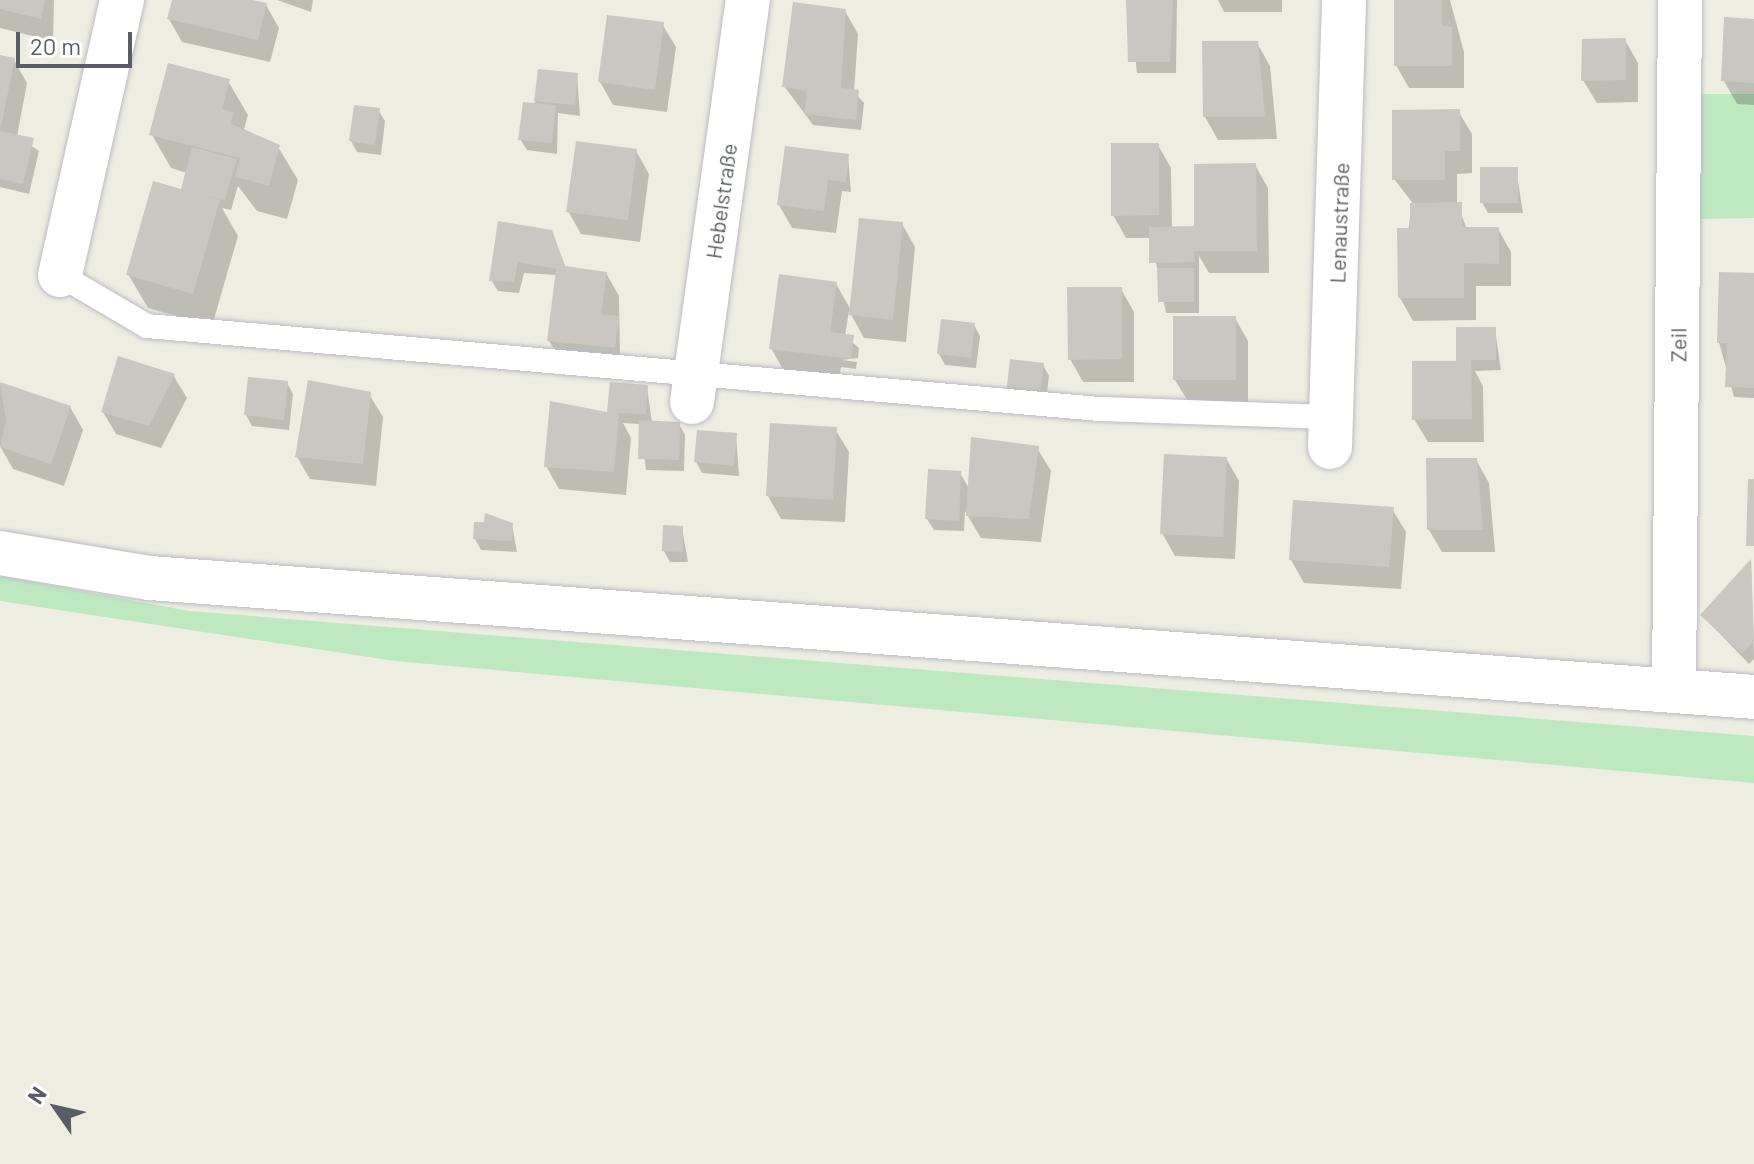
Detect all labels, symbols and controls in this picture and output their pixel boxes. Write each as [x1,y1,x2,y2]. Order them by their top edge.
scale bar [20,16,136,66]
text: 20 m [30,31,81,60]
street label: Hebelstraße [700,141,742,261]
street label: Lenaustraße [1324,162,1354,284]
street label: Zeil [1665,328,1691,362]
north arrow [16,1068,96,1148]
text: N [21,1081,51,1108]

